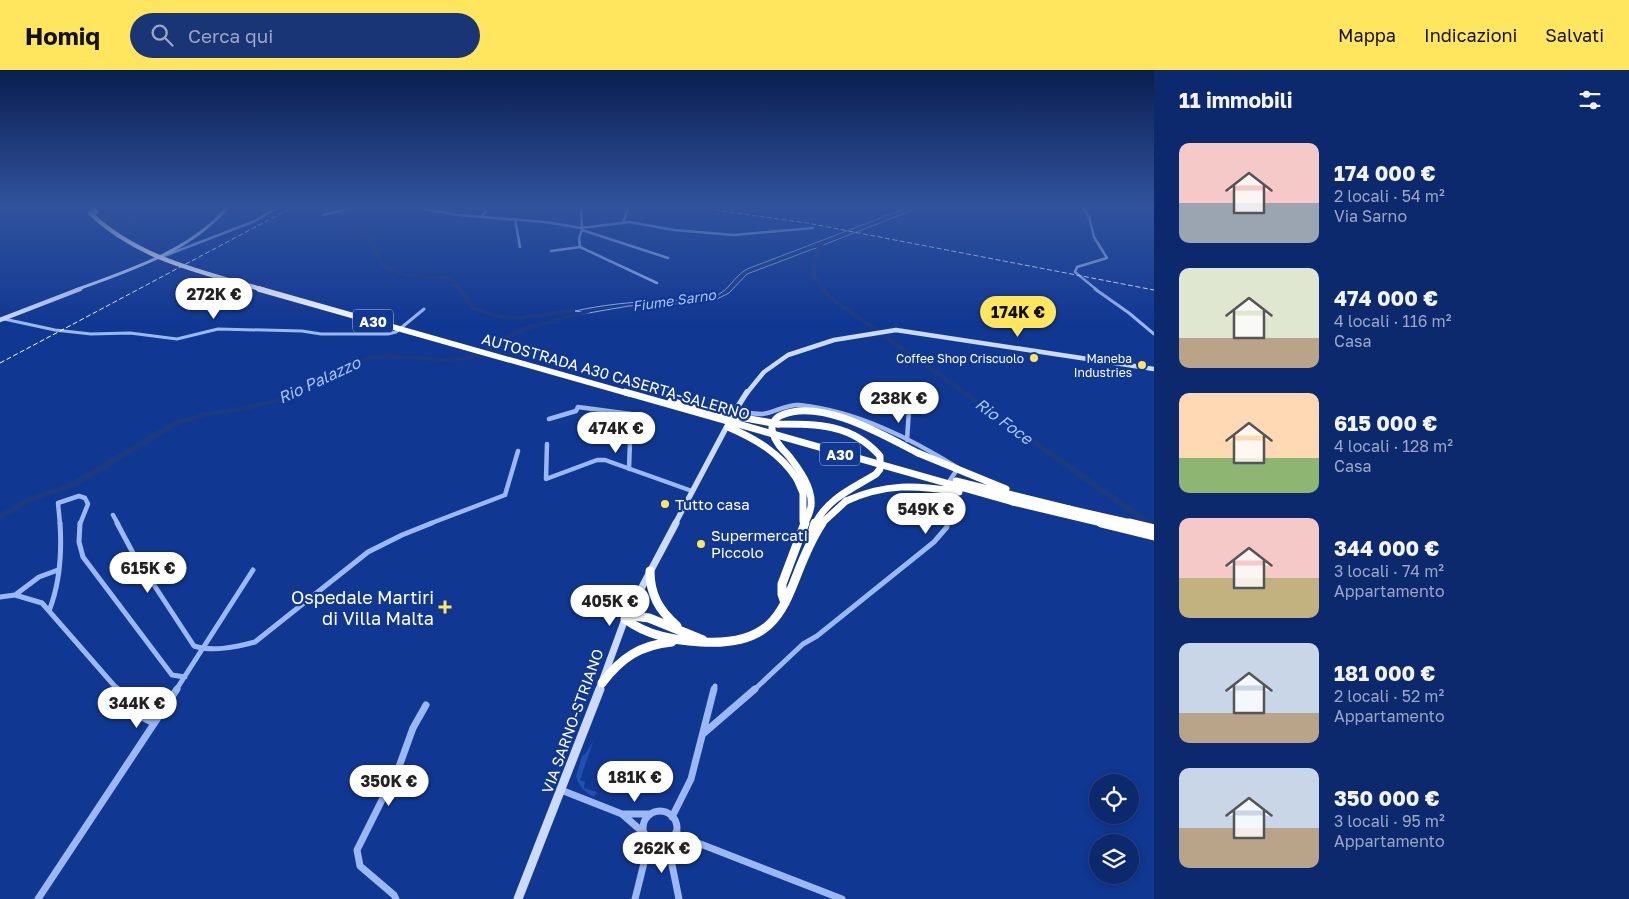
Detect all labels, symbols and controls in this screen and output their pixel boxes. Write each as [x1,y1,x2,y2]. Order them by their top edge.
search box [130,13,480,58]
text: Homiq [25,21,100,50]
icon: search [148,21,176,49]
text: Cerca qui [188,24,273,47]
text: Mappa [1338,24,1396,46]
text: Indicazioni [1424,24,1517,46]
text: Salvati [1545,24,1604,46]
icon: filters [1576,86,1604,114]
text: 11 immobili [1179,87,1292,113]
text: 174 000 € [1334,160,1436,186]
icon: home [1219,163,1279,223]
text: 2 locali · 54 m² [1334,186,1445,206]
text: Via Sarno [1334,206,1407,226]
pin: 272K € [173,278,255,320]
text: 272K € [186,284,242,304]
text: 474 000 € [1334,285,1438,311]
water label: Fiume Sarno [631,286,718,314]
icon: home [1219,288,1279,348]
pin: 174K € [977,296,1059,338]
text: 174K € [991,302,1045,322]
road number: A30 [353,310,393,332]
text: 4 locali · 116 m² [1334,311,1451,331]
street label: AUTOSTRADA A30 CASERTA-SALERNO [480,329,752,423]
text: Casa [1334,331,1371,351]
place label: Coffee Shop Criscuolo [896,351,1024,366]
place label: Maneba Industries [1074,351,1132,380]
water label: Rio Palazzo [275,352,365,408]
marker: Coffee Shop Criscuolo [1028,352,1040,364]
marker: Maneba Industries [1136,359,1148,371]
pin: 238K € [858,382,940,424]
text: 238K € [871,388,927,408]
water label: Rio Foce [972,394,1038,449]
text: 615 000 € [1334,410,1437,436]
pin: 474K € [575,412,657,454]
icon: home [1219,413,1279,473]
text: 474K € [588,418,644,438]
text: 4 locali · 128 m² [1334,436,1453,456]
road number: A30 [820,442,860,466]
text: Casa [1334,456,1371,476]
pin: 549K € [885,492,967,535]
place label: Tutto casa [675,495,750,513]
marker: Tutto casa [659,498,671,510]
text: 549K € [898,499,954,519]
place label: Supermercati Piccolo [711,526,808,561]
text: 344 000 € [1334,535,1439,561]
marker: Supermercati Piccolo [695,538,707,550]
icon: home [1219,538,1279,598]
pin: 615K € [107,552,189,594]
text: 615K € [120,558,176,578]
text: 3 locali · 74 m² [1334,561,1444,581]
text: Appartamento [1334,581,1445,601]
pin: 405K € [569,584,651,627]
place label: Ospedale Martiri di Villa Malta [291,586,434,629]
text: 405K € [581,591,639,611]
marker: Ospedale Martiri di Villa Malta [438,600,452,614]
street label: VIA SARNO-STRIANO [537,646,607,796]
text: 181 000 € [1334,660,1435,686]
icon: home [1219,663,1279,723]
pin: 344K € [96,686,178,729]
text: 2 locali · 52 m² [1334,686,1444,706]
text: 344K € [109,693,165,713]
text: Appartamento [1334,706,1445,726]
pin: 181K € [594,760,676,803]
pin: 350K € [348,764,430,807]
text: 181K € [608,767,662,787]
text: 350K € [361,771,417,791]
map controls [1089,774,1139,884]
button: locate [1089,774,1139,824]
text: 350 000 € [1334,785,1440,811]
icon: home [1219,788,1279,848]
text: 3 locali · 95 m² [1334,811,1445,831]
text: Appartamento [1334,831,1445,851]
pin: 262K € [621,832,703,874]
button: layers [1089,834,1139,884]
text: 262K € [634,838,690,858]

